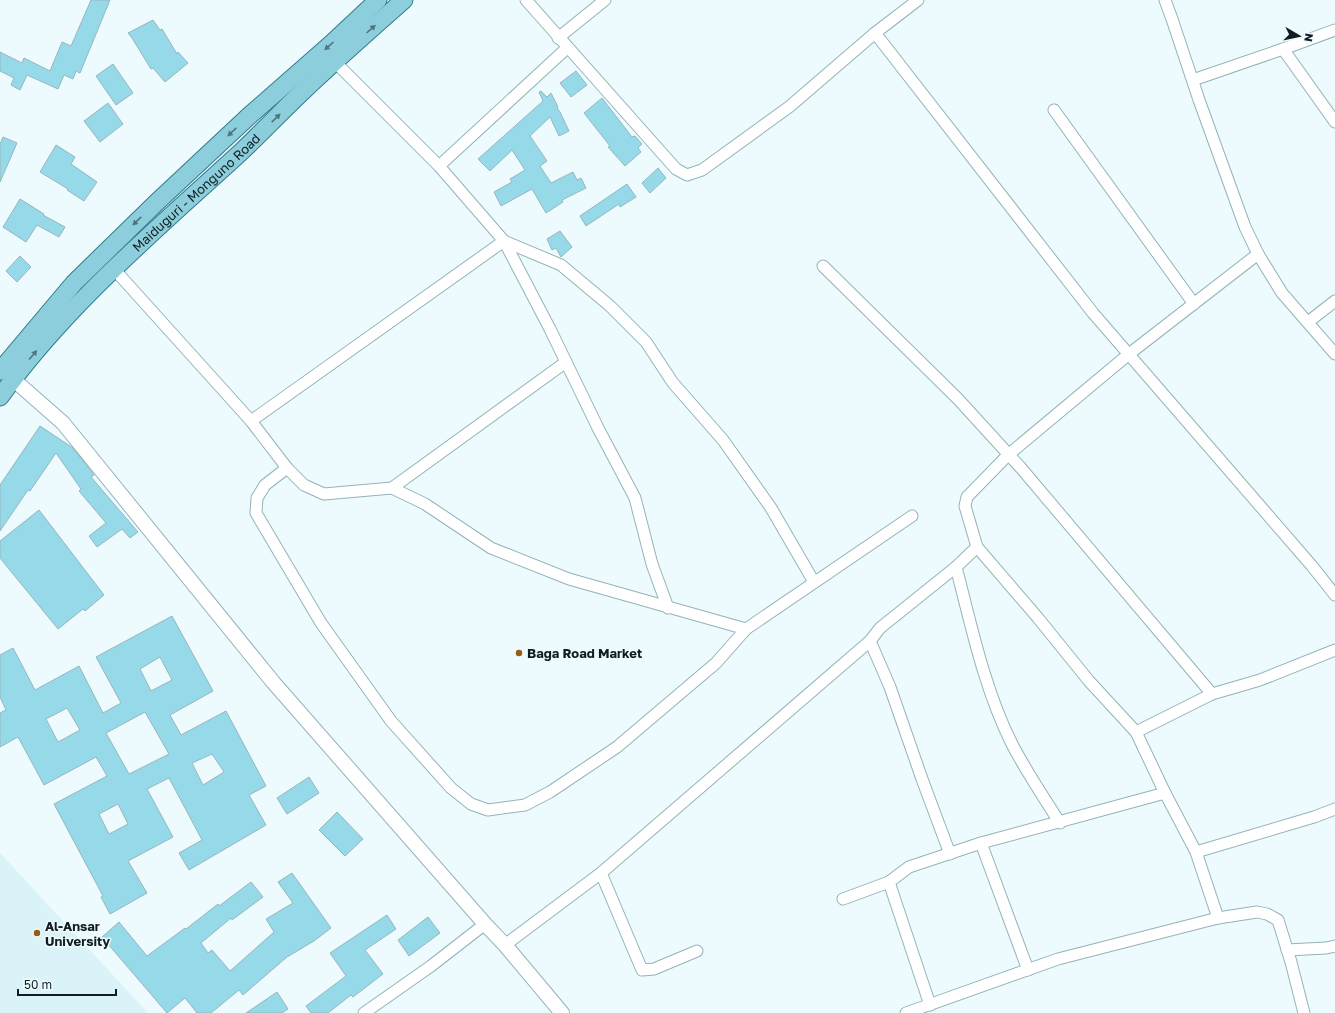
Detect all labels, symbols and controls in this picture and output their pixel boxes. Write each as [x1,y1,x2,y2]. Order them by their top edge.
north arrow [1279,16,1319,56]
one-way arrow [366,25,376,34]
text: N [1302,32,1316,43]
one-way arrow [324,41,334,50]
one-way arrow [271,113,281,123]
one-way arrow [227,128,237,137]
street label: Maiduguri - Monguno Road [129,130,263,255]
one-way arrow [132,217,142,226]
one-way arrow [28,350,37,360]
place label: Baga Road Market [527,645,642,661]
marker: Baga Road Market [514,648,524,658]
place label: Al-Ansar University [45,918,110,949]
marker: Al-Ansar University [32,928,42,938]
scale bar [18,971,116,997]
text: 50 m [24,977,52,992]

